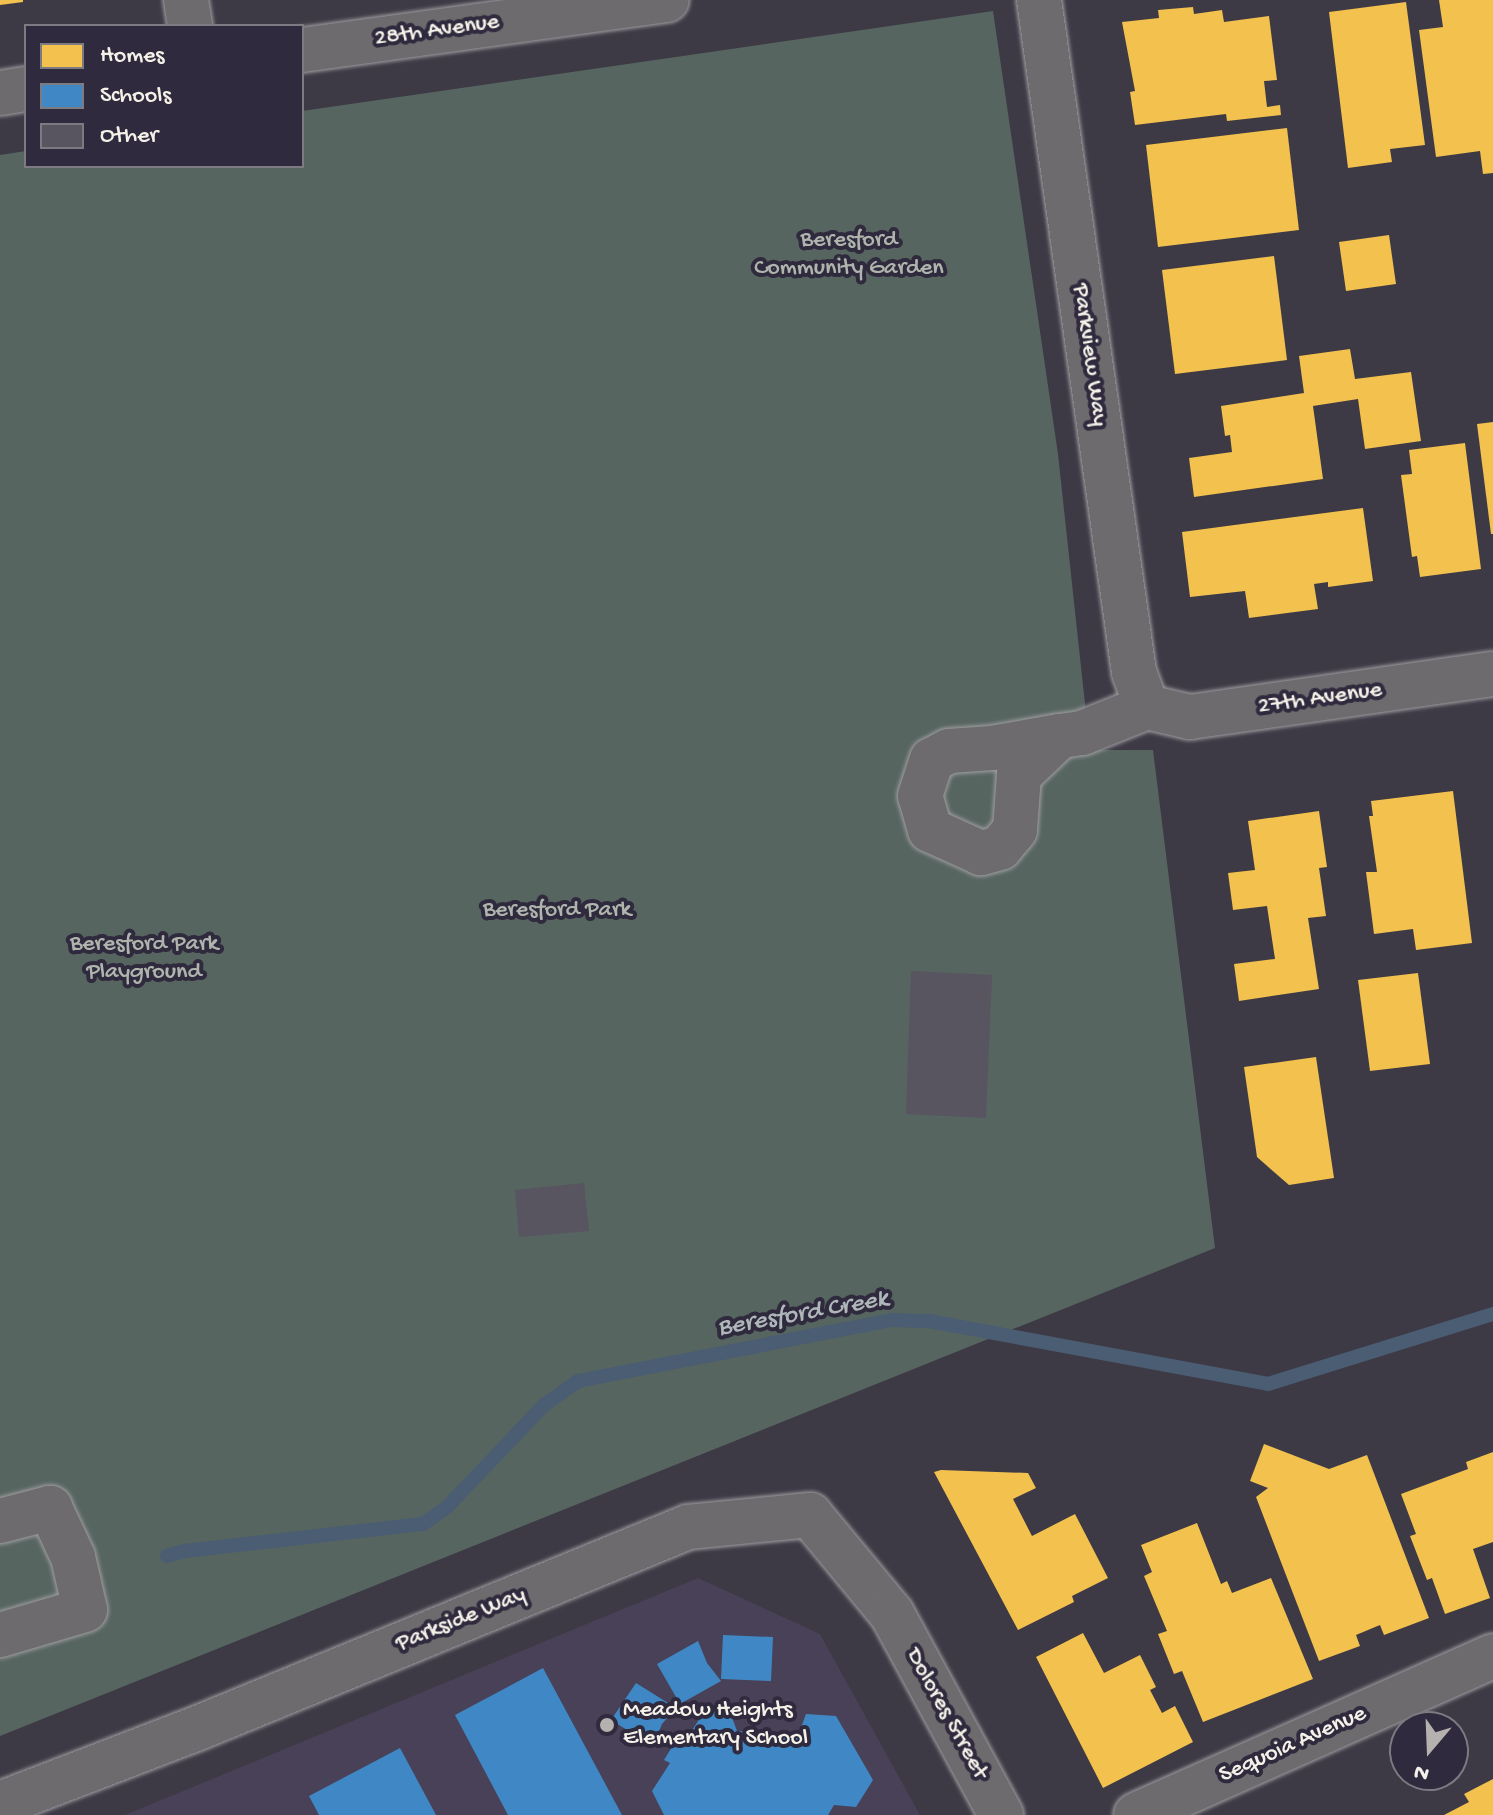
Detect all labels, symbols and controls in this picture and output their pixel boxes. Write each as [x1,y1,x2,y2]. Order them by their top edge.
street label: 28th Avenue [373,8,501,54]
legend [24,24,304,168]
text: Homes [100,42,164,71]
text: Schools [100,82,171,111]
text: Other [100,122,158,151]
park label: Beresford Community Garden [754,227,944,283]
street label: Parkview Way [1065,282,1113,428]
street label: 27th Avenue [1256,676,1384,722]
park label: Beresford Park [483,897,631,925]
park label: Beresford Park Playground [70,931,218,987]
water label: Beresford Creek [715,1285,891,1345]
street label: Parkside Way [392,1581,530,1659]
street label: Dolores Street [898,1644,994,1784]
place label: Meadow Heights Elementary School [623,1697,808,1753]
street label: Sequoia Avenue [1215,1700,1371,1790]
north arrow [1389,1711,1469,1791]
marker: Meadow Heights Elementary School [598,1716,616,1734]
text: N [1411,1757,1433,1786]

